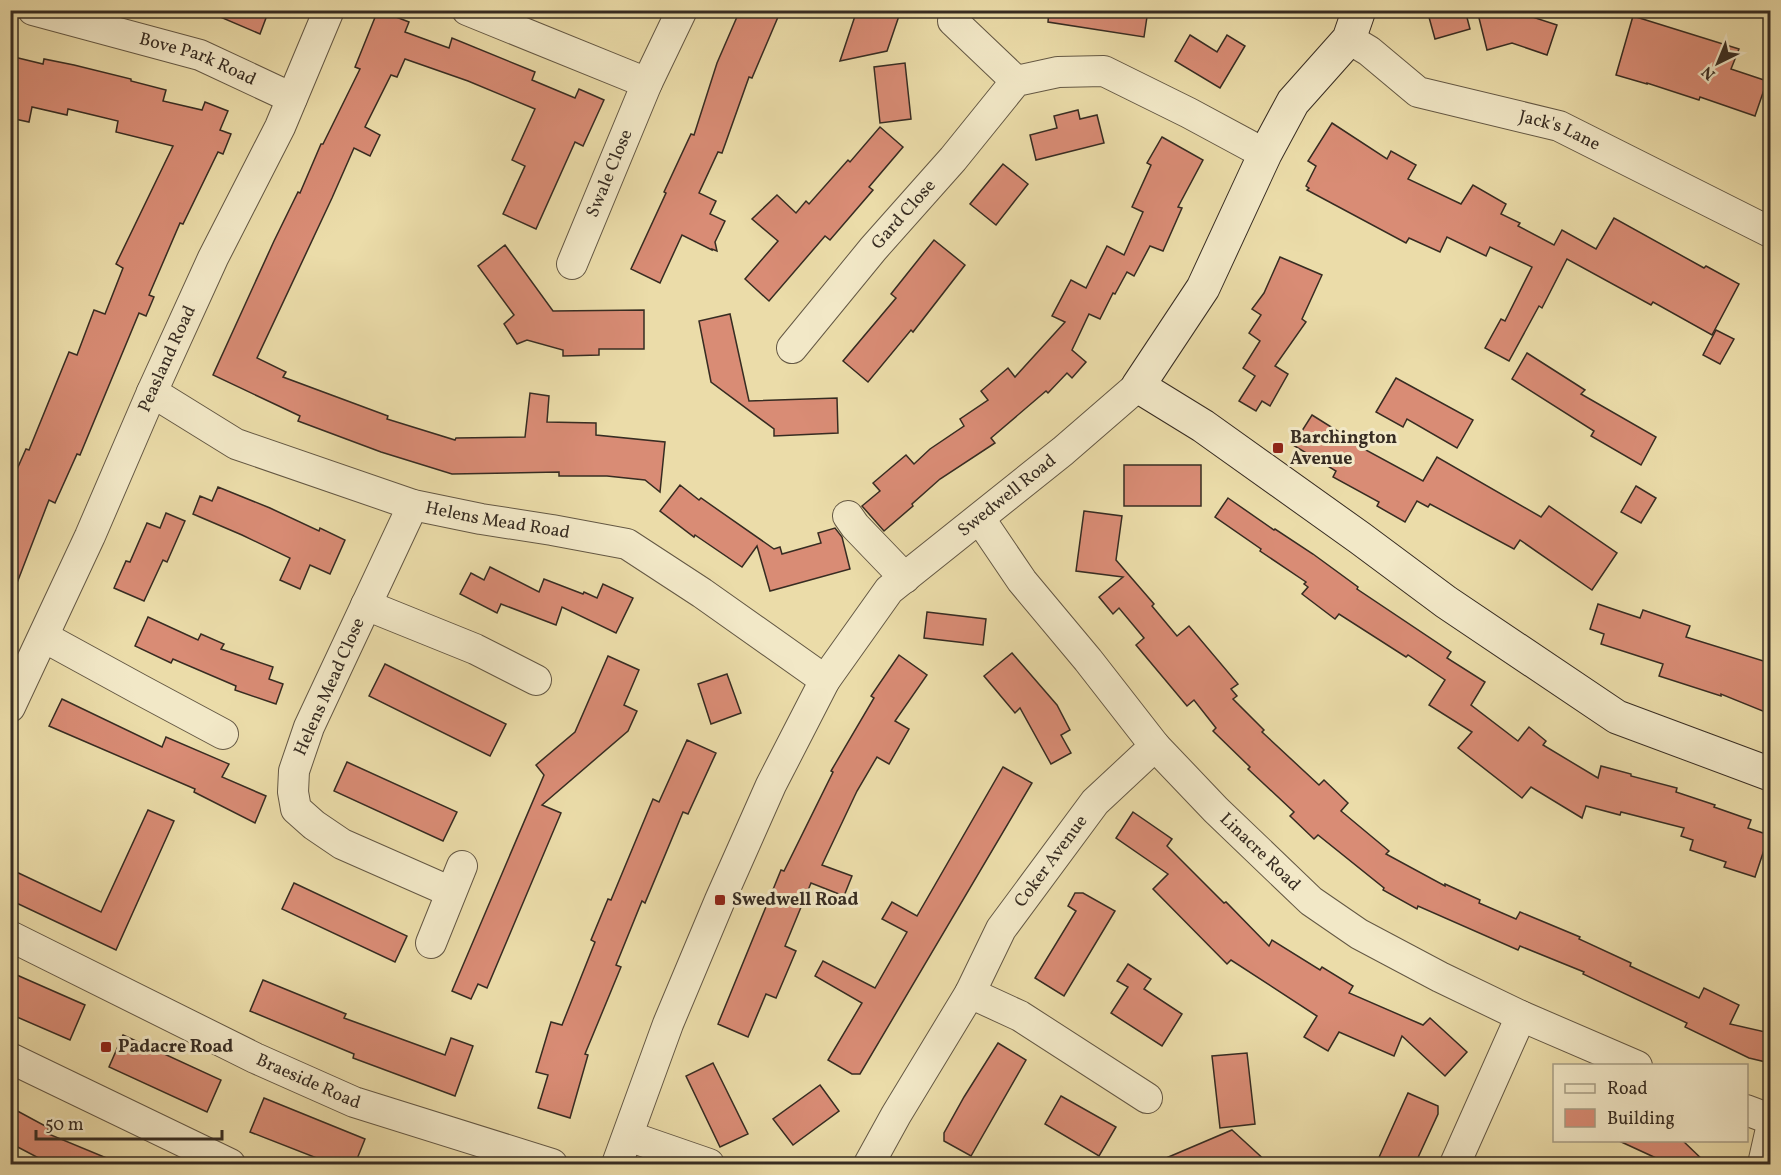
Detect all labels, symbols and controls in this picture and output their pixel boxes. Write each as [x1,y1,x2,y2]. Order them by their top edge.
street label: Bove Park Road [136,27,260,92]
north arrow [1688,33,1748,93]
text: N [1697,60,1721,85]
street label: Jack's Lane [1516,104,1604,157]
street label: Swale Close [580,126,639,221]
street label: Gard Close [866,174,942,255]
street label: Peasland Road [132,301,202,416]
place label: Barchington Avenue [1290,426,1397,472]
marker: Barchington Avenue [1271,441,1285,455]
street label: Swedwell Road [953,448,1062,543]
street label: Helens Mead Road [423,495,572,546]
street label: Helens Mead Close [288,614,372,760]
street label: Linacre Road [1214,807,1306,897]
street label: Coker Avenue [1009,810,1094,913]
place label: Swedwell Road [732,888,858,913]
marker: Swedwell Road [713,893,727,907]
place label: Padacre Road [118,1035,233,1060]
marker: Padacre Road [99,1040,113,1054]
street label: Braeside Road [252,1047,364,1116]
legend [1553,1064,1748,1142]
text: Road [1607,1077,1648,1102]
scale bar [36,1103,222,1141]
text: Building [1607,1107,1675,1132]
text: 50 m [45,1113,84,1138]

